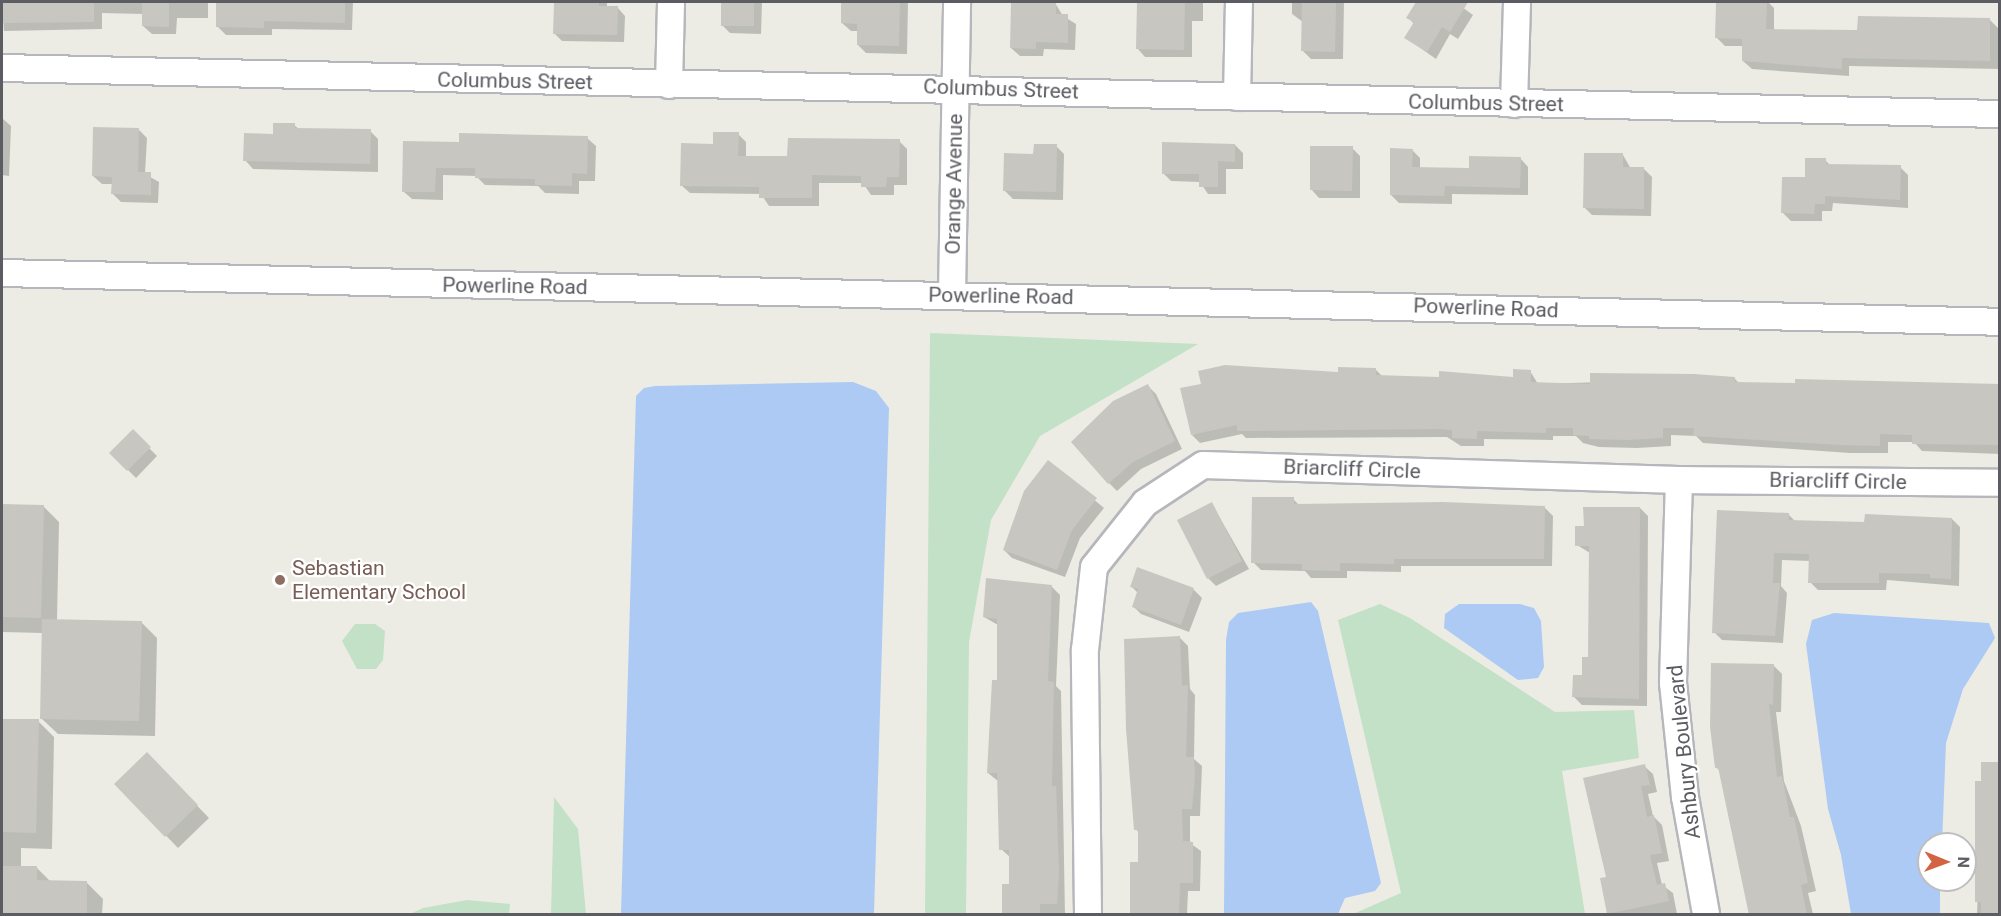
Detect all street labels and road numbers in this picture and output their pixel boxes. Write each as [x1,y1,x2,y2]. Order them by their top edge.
street label: Columbus Street [437,67,593,95]
street label: Columbus Street [923,74,1079,104]
street label: Columbus Street [1408,89,1564,117]
street label: Orange Avenue [940,113,968,255]
street label: Powerline Road [442,272,588,300]
street label: Powerline Road [928,282,1074,310]
street label: Powerline Road [1413,293,1559,323]
street label: Briarcliff Circle [1283,454,1421,484]
street label: Briarcliff Circle [1769,467,1907,495]
street label: Ashbury Boulevard [1662,664,1706,840]

